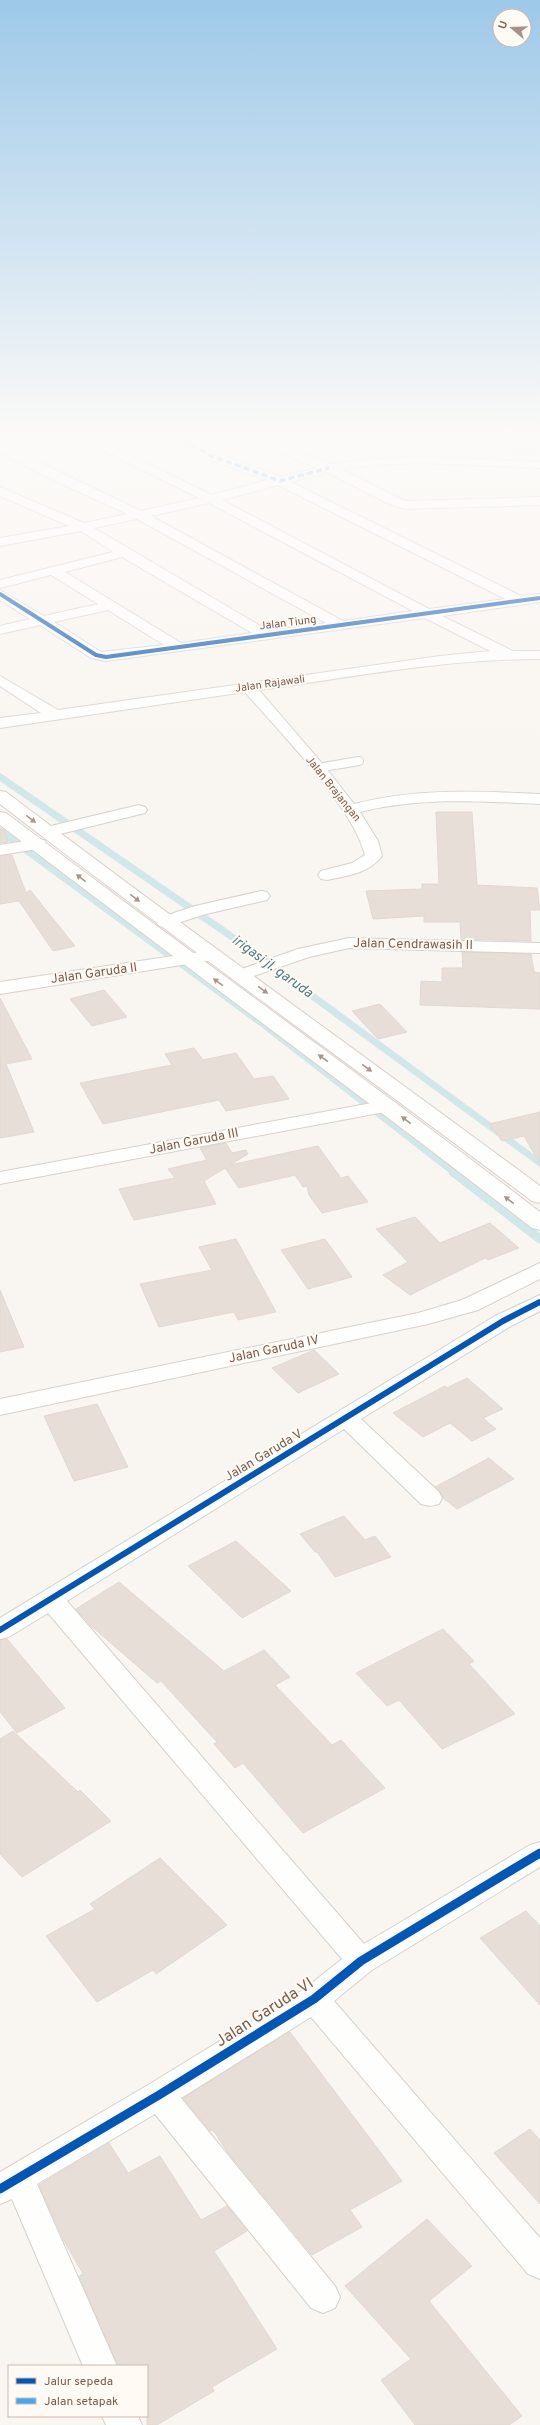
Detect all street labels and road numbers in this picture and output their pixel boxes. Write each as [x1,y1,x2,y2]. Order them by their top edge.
street label: Jalan Tiung [259,613,317,633]
street label: Jalan Rajawali [234,672,306,696]
street label: Jalan Brajangan [302,753,364,825]
street label: Jalan Cendrawasih II [353,936,473,954]
street label: Jalan Garuda II [50,960,138,988]
street label: Jalan Garuda III [148,1125,240,1159]
street label: Jalan Garuda IV [227,1333,321,1367]
street label: Jalan Garuda V [222,1426,306,1486]
street label: Jalan Garuda VI [212,1974,318,2052]

